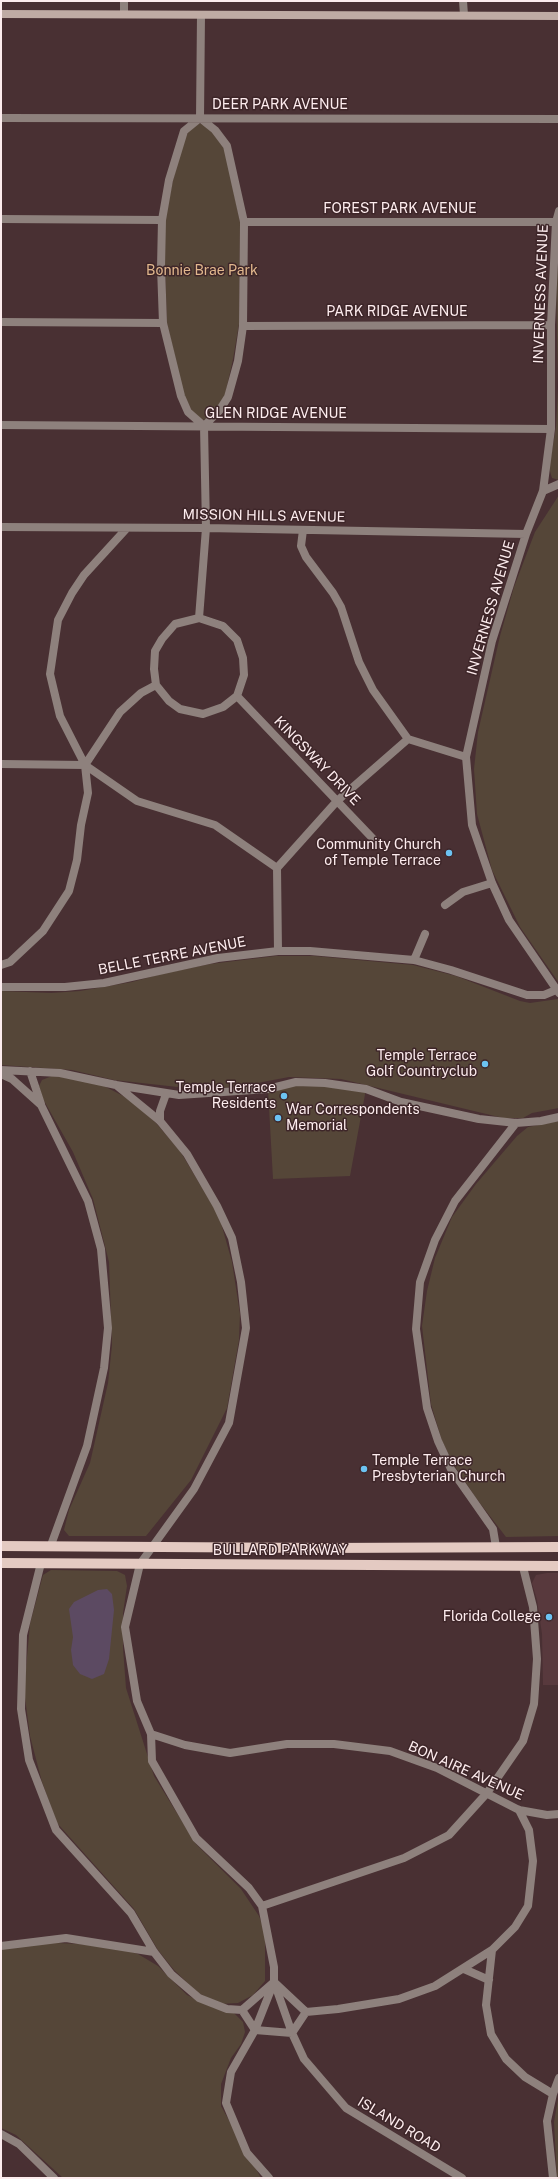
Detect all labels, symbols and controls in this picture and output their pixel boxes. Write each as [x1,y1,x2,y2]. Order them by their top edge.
street label: DEER PARK AVENUE [212,97,348,113]
street label: FOREST PARK AVENUE [323,201,477,217]
street label: INVERNESS AVENUE [530,224,552,364]
park label: Bonnie Brae Park [146,263,258,279]
street label: PARK RIDGE AVENUE [326,304,468,320]
street label: GLEN RIDGE AVENUE [205,406,347,422]
street label: MISSION HILLS AVENUE [183,506,345,526]
street label: INVERNESS AVENUE [464,539,518,677]
street label: KINGSWAY DRIVE [270,713,364,809]
place label: Community Church of Temple Terrace [316,837,441,870]
marker: Community Church of Temple Terrace [444,848,454,858]
street label: BELLE TERRE AVENUE [97,933,247,979]
place label: Temple Terrace Golf Countryclub [366,1048,477,1080]
marker: Temple Terrace Golf Countryclub [480,1059,490,1069]
place label: Temple Terrace Residents [176,1080,276,1112]
marker: Temple Terrace Residents [279,1091,289,1101]
place label: War Correspondents Memorial [286,1102,420,1134]
marker: War Correspondents Memorial [273,1113,283,1123]
place label: Temple Terrace Presbyterian Church [372,1453,505,1486]
marker: Temple Terrace Presbyterian Church [359,1464,369,1474]
street label: BULLARD PARKWAY [213,1543,347,1559]
place label: Florida College [443,1609,541,1625]
marker: Florida College [544,1612,554,1622]
street label: BON AIRE AVENUE [406,1738,526,1804]
street label: ISLAND ROAD [354,2094,444,2156]

